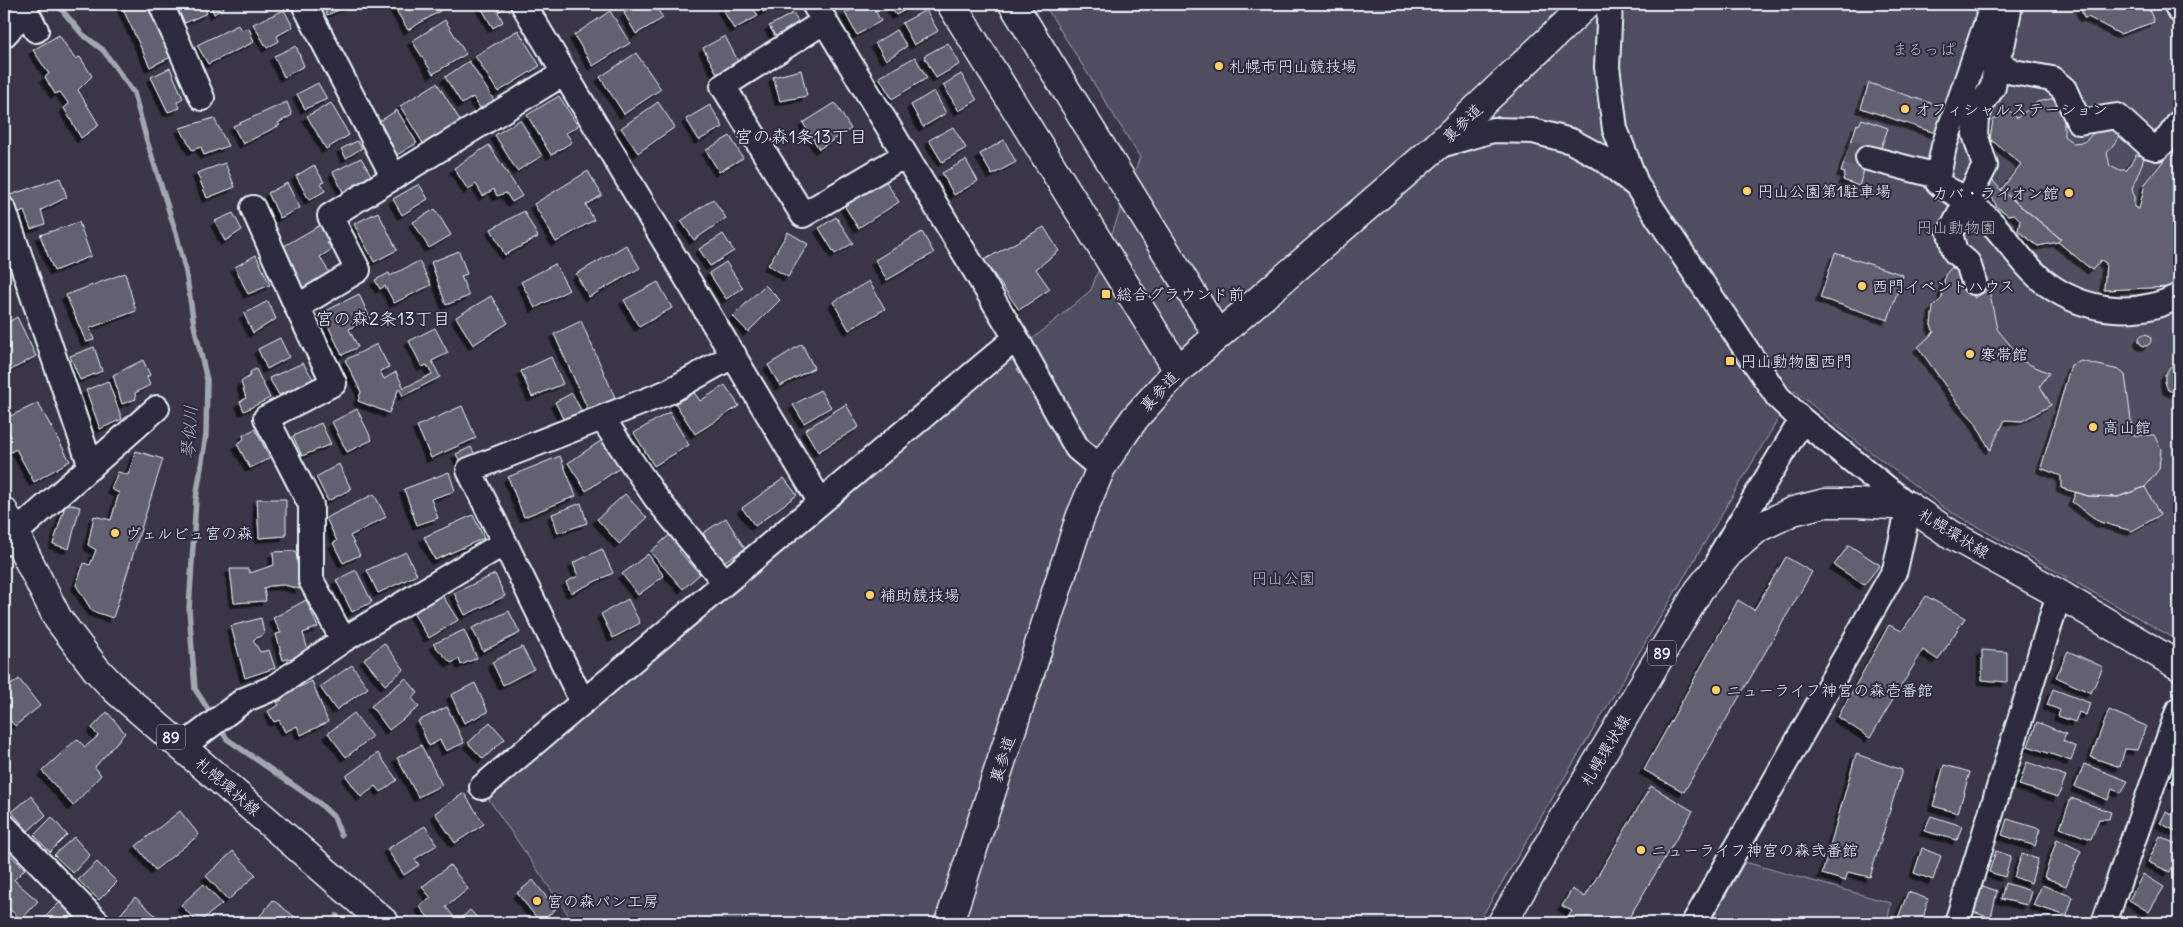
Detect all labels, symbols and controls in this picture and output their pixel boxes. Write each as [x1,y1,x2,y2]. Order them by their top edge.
park label: まるっぱ [1892,39,1956,59]
place label: 札幌市円山競技場 [1229,56,1357,76]
marker: 札幌市円山競技場 [1213,60,1225,72]
street label: 裏参道 [1438,99,1486,147]
place label: オフィシャルステーション [1915,99,2108,119]
marker: オフィシャルステーション [1899,103,1911,115]
district label: 宮の森1条13丁目 [735,125,867,148]
place label: 円山公園第1駐車場 [1757,181,1891,201]
place label: カバ・ライオン館 [1932,183,2059,203]
marker: 円山公園第1駐車場 [1741,185,1753,197]
marker: カバ・ライオン館 [2063,187,2075,199]
park label: 円山動物園 [1916,217,1996,237]
place label: 西門イベントハウス [1872,276,2015,296]
marker: 西門イベントハウス [1856,280,1868,292]
place label: 総合グラウンド前 [1116,284,1244,304]
marker: 総合グラウンド前 [1100,288,1112,300]
district label: 宮の森2条13丁目 [315,307,451,330]
place label: 寒帯館 [1980,344,2028,364]
marker: 寒帯館 [1964,348,1976,360]
place label: 円山動物園西門 [1740,351,1852,371]
marker: 円山動物園西門 [1724,355,1736,367]
street label: 裏参道 [1135,367,1183,415]
water label: 琴似川 [176,404,202,460]
place label: 高山館 [2103,417,2151,437]
marker: 高山館 [2087,421,2099,433]
street label: 札幌環状線 [1915,503,1993,563]
place label: ヴェルビュ宮の森 [125,523,253,543]
marker: ヴェルビュ宮の森 [109,527,121,539]
park label: 円山公園 [1251,568,1315,588]
place label: 補助競技場 [880,585,960,605]
marker: 補助競技場 [864,589,876,601]
road number: 89 [1648,640,1676,666]
place label: ニューライフ神宮の森壱番館 [1726,680,1933,700]
marker: ニューライフ神宮の森壱番館 [1710,684,1722,696]
street label: 札幌環状線 [1576,711,1634,789]
road number: 89 [157,724,185,750]
street label: 裏参道 [985,733,1019,785]
street label: 札幌環状線 [191,752,265,820]
place label: ニューライフ神宮の森弐番館 [1651,840,1858,860]
marker: ニューライフ神宮の森弐番館 [1635,844,1647,856]
place label: 宮の森パン工房 [547,891,659,911]
marker: 宮の森パン工房 [531,895,543,907]

